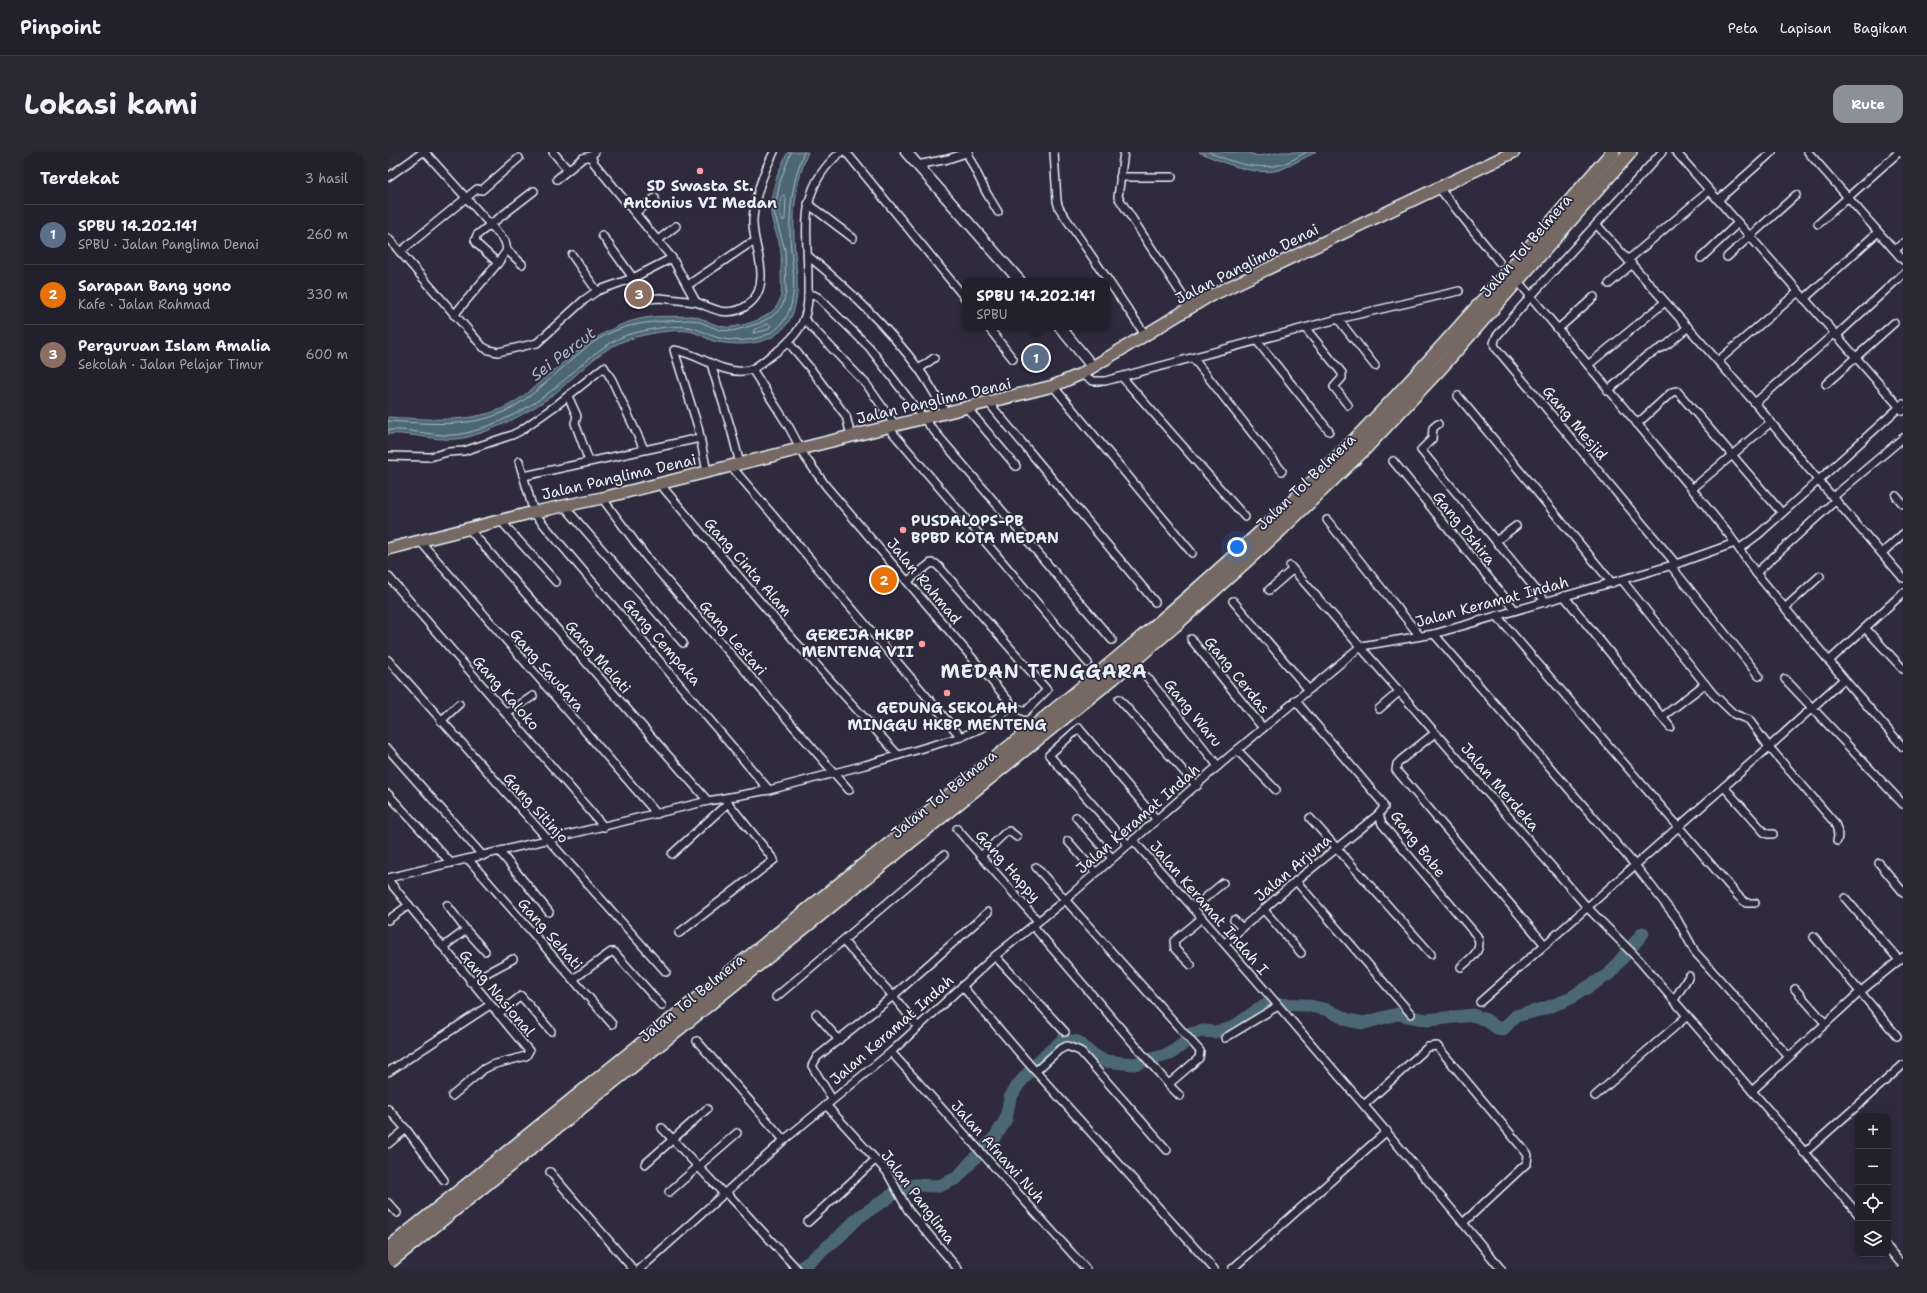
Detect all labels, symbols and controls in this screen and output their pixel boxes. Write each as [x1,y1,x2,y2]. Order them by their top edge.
text: Pinpoint [20,15,101,40]
text: Peta [1728,19,1758,37]
text: Lapisan [1780,19,1831,37]
text: Bagikan [1853,19,1907,37]
text: Lokasi kami [24,85,198,123]
button: Rute [1833,85,1903,123]
marker: SD Swasta St. Antonius VI Medan [695,166,705,176]
text: Terdekat [40,167,120,189]
text: 3 hasil [305,170,348,187]
place label: SD Swasta St. Antonius VI Medan [623,176,777,213]
street label: Jalan Tol Belmera [1476,190,1577,302]
text: SPBU 14.202.141 [78,216,197,236]
street label: Jalan Panglima Denai [1172,219,1322,309]
text: 1 [50,226,56,243]
text: 260 m [306,226,348,243]
text: SPBU · Jalan Panglima Denai [78,236,259,253]
text: Sarapan Bang yono [78,276,231,296]
popup [962,278,1110,330]
pin: 3 [626,279,652,309]
text: 2 [48,286,58,303]
text: 330 m [306,286,348,303]
text: SPBU 14.202.141 [976,286,1096,306]
text: Kafe · Jalan Rahmad [78,296,210,313]
text: SPBU [976,306,1008,323]
water label: Sei Percut [526,323,600,385]
text: Perguruan Islam Amalia [78,336,271,356]
pin: 1 [1023,343,1049,373]
text: 3 [48,346,58,363]
text: 600 m [305,346,348,363]
text: Sekolah · Jalan Pelajar Timur [78,356,264,373]
street label: Jalan Panglima Denai [855,373,1013,429]
street label: Gang Mesjid [1538,382,1612,465]
street label: Jalan Tol Belmera [1252,429,1360,535]
street label: Jalan Panglima Denai [540,449,698,505]
street label: Gang Dshira [1428,487,1500,570]
place label: PUSDALOPS-PB BPBD KOTA MEDAN [911,511,1059,548]
street label: Gang Cinta Alam [700,513,796,621]
marker: PUSDALOPS-PB BPBD KOTA MEDAN [898,525,908,535]
street label: Jalan Rahmad [882,534,966,629]
your location [1227,537,1247,557]
pin: 2 [871,565,897,595]
street label: Jalan Keramat Indah [1413,572,1571,632]
street label: Gang Cempaka [619,594,706,690]
street label: Gang Lestari [695,596,771,680]
street label: Gang Melati [561,616,635,698]
street label: Gang Saudara [505,624,589,716]
place label: GEREJA HKBP MENTENG VII [802,625,914,662]
street label: Gang Cerdas [1200,632,1274,718]
marker: GEREJA HKBP MENTENG VII [917,639,927,649]
street label: Gang Kaloko [468,651,544,735]
district label: MEDAN TENGGARA [940,659,1148,684]
street label: Gang Waru [1159,675,1227,751]
marker: GEDUNG SEKOLAH MINGGU HKBP MENTENG [942,688,952,698]
place label: GEDUNG SEKOLAH MINGGU HKBP MENTENG [847,698,1047,735]
street label: Jalan Merdeka [1456,739,1544,836]
street label: Jalan Tol Belmera [887,745,1002,843]
street label: Jalan Keramat Indah [1072,760,1204,878]
street label: Gang Sitinjo [499,768,573,848]
street label: Gang Babe [1386,807,1450,881]
street label: Gang Happy [971,826,1045,906]
street label: Jalan Arjuna [1250,829,1336,906]
street label: Jalan Keramat Indah I [1145,837,1273,979]
street label: Gang Sehati [513,894,587,974]
street label: Gang Nasional [455,945,540,1041]
street label: Jalan Tol Belmera [635,949,750,1047]
street label: Jalan Keramat Indah [826,971,958,1089]
street label: Jalan Afnawi Nuh [946,1096,1050,1208]
map controls [1855,1113,1891,1257]
button: + [1855,1113,1891,1149]
street label: Jalan Panglima [876,1146,960,1248]
button: − [1855,1149,1891,1185]
button: locate [1855,1185,1891,1221]
button: layers [1855,1221,1891,1257]

